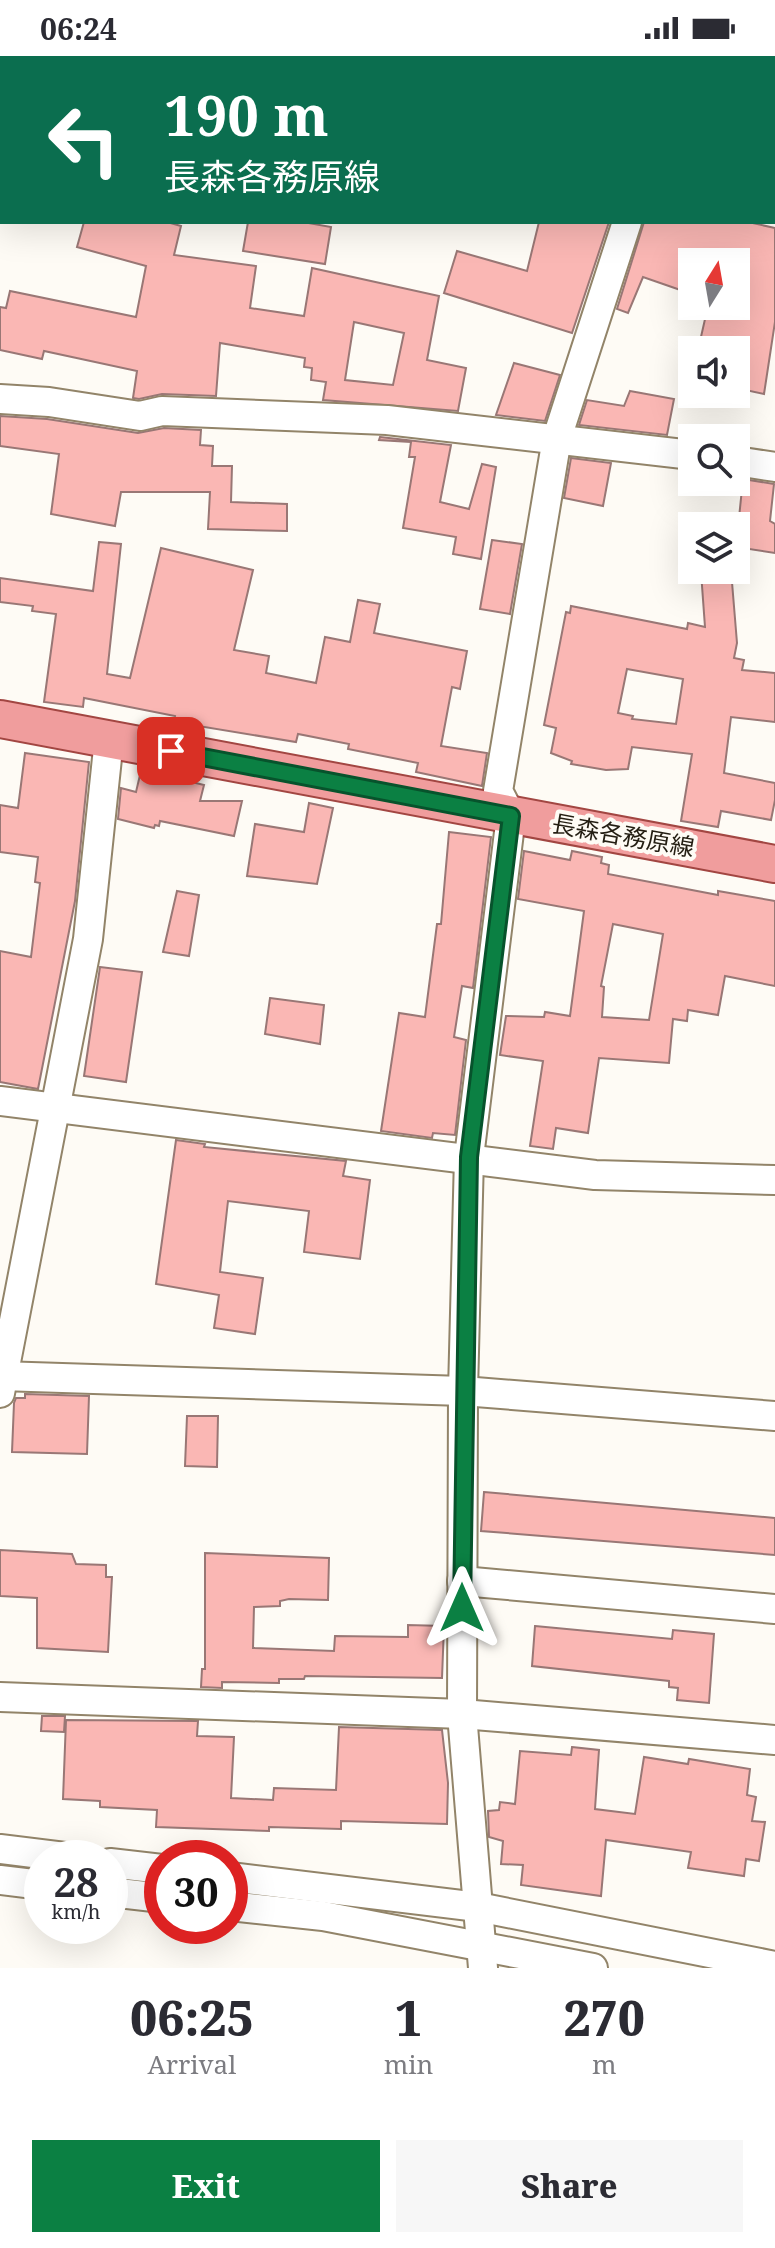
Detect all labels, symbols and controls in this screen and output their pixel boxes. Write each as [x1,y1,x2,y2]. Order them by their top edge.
text: 06:24 [40,8,117,49]
text: 190 m [164,76,329,152]
icon: left [32,88,136,192]
text: 長森各務原線 [164,152,380,201]
north arrow [678,248,750,320]
map controls [678,248,750,584]
button: sound [678,336,750,408]
button: search [678,424,750,496]
button: layers [678,512,750,584]
pin [137,717,205,785]
icon: arrive [149,729,193,773]
street label: 長森各務原線 [549,806,697,863]
position arrow [420,1566,504,1650]
speed limit sign: 30 [144,1840,248,1944]
text: 28 [53,1854,99,1909]
text: km/h [51,1898,101,1925]
text: 06:25 [130,1985,254,2050]
text: 1 [395,1985,422,2050]
text: 270 [563,1985,645,2050]
text: Arrival [147,2046,236,2082]
text: min [384,2046,433,2082]
text: m [592,2046,616,2082]
button: Exit [32,2140,380,2232]
button: Share [396,2140,743,2232]

